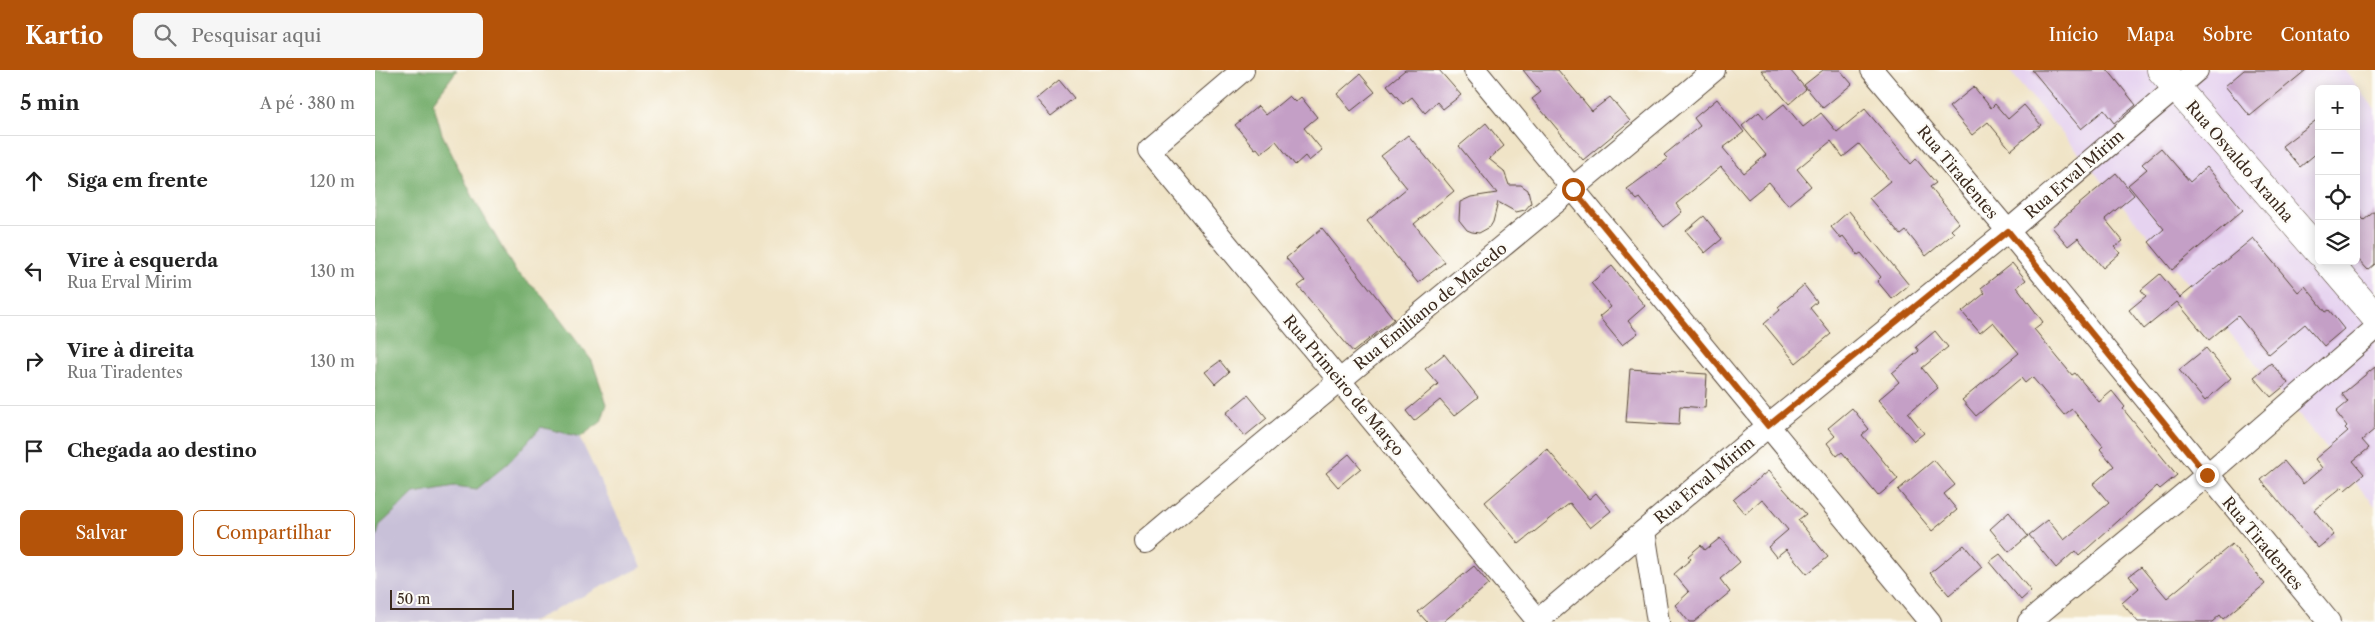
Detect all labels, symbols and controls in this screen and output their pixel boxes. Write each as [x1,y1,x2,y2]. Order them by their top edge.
search box [133,13,483,58]
text: Kartio [25,21,103,50]
icon: search [151,21,179,49]
text: Pesquisar aqui [191,24,321,47]
text: Início [2049,24,2098,46]
text: Mapa [2126,24,2174,46]
text: Sobre [2202,24,2253,46]
text: Contato [2281,24,2350,46]
map controls [2315,85,2360,265]
button: + [2315,85,2360,130]
text: 5 min [20,90,80,115]
text: A pé · 380 m [260,93,355,113]
street label: Rua Osvaldo Aranha [2182,96,2298,226]
street label: Rua Tiradentes [1913,121,2003,223]
street label: Rua Erval Mirim [2020,125,2128,223]
button: − [2315,130,2360,175]
icon: ahead [20,167,48,195]
text: Siga em frente [67,169,208,192]
text: 120 m [310,171,355,191]
button: locate [2315,175,2360,220]
route start [1562,178,1585,201]
button: layers [2315,220,2360,265]
street label: Rua Emiliano de Macedo [1349,238,1511,374]
text: Vire à esquerda [67,249,218,272]
icon: left [20,257,48,285]
text: 130 m [310,261,355,281]
text: Rua Erval Mirim [67,272,192,292]
street label: Rua Primeiro de Março [1279,310,1409,460]
text: Vire à direita [67,339,194,362]
icon: right [20,347,48,375]
text: 130 m [310,351,355,371]
text: Rua Tiradentes [67,362,183,382]
street label: Rua Erval Mirim [1650,432,1758,528]
icon: arrive [20,437,48,465]
text: Chegada ao destino [67,439,257,462]
route end [2196,464,2219,487]
street label: Rua Tiradentes [2218,492,2308,594]
button: Salvar [20,510,183,556]
button: Compartilhar [193,510,355,556]
scale bar [390,587,514,610]
text: 50 m [397,590,430,608]

